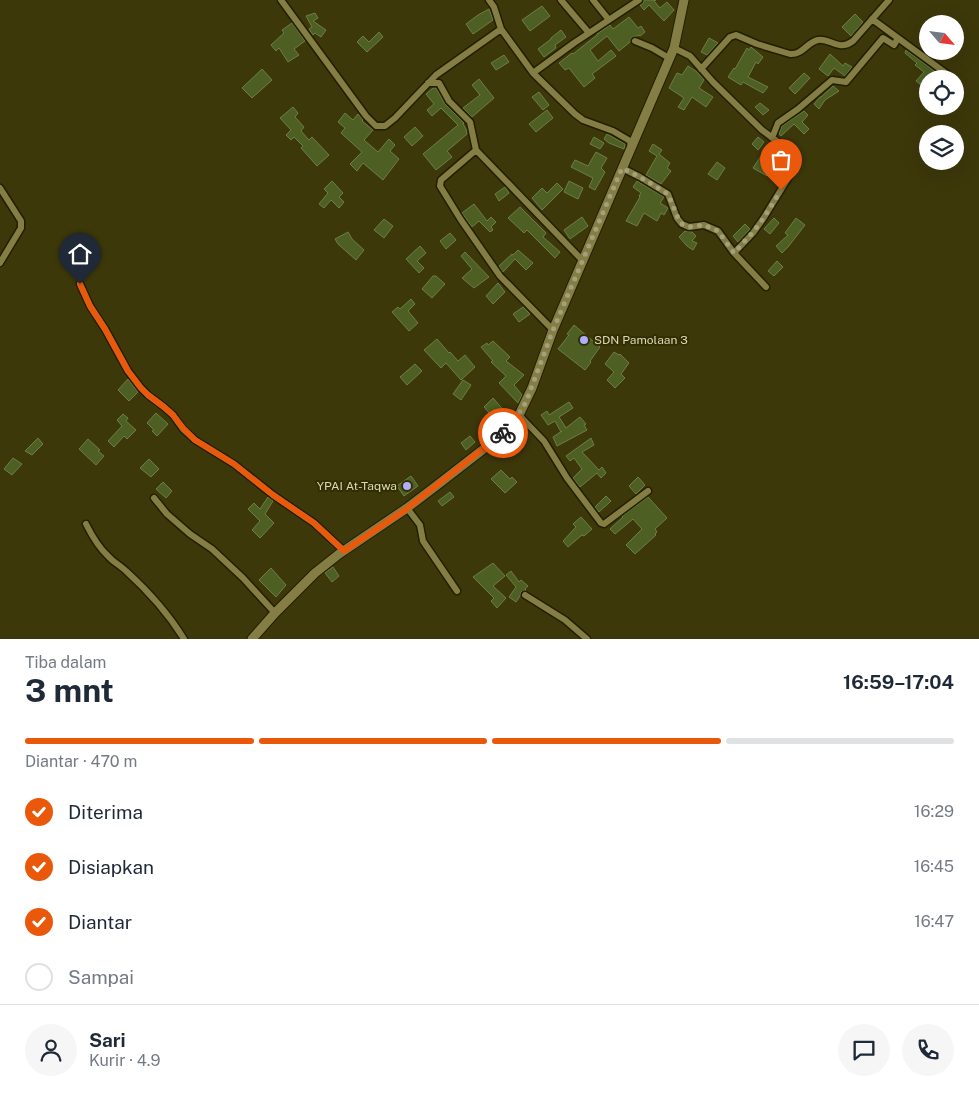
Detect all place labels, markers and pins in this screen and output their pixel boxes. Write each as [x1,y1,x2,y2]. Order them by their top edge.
pin [760,139,802,190]
pin [59,233,101,284]
place label: SDN Pamolaan 3 [594,333,688,347]
marker: SDN Pamolaan 3 [578,334,590,346]
place label: YPAI At-Taqwa [317,479,397,493]
marker: YPAI At-Taqwa [401,480,413,492]

